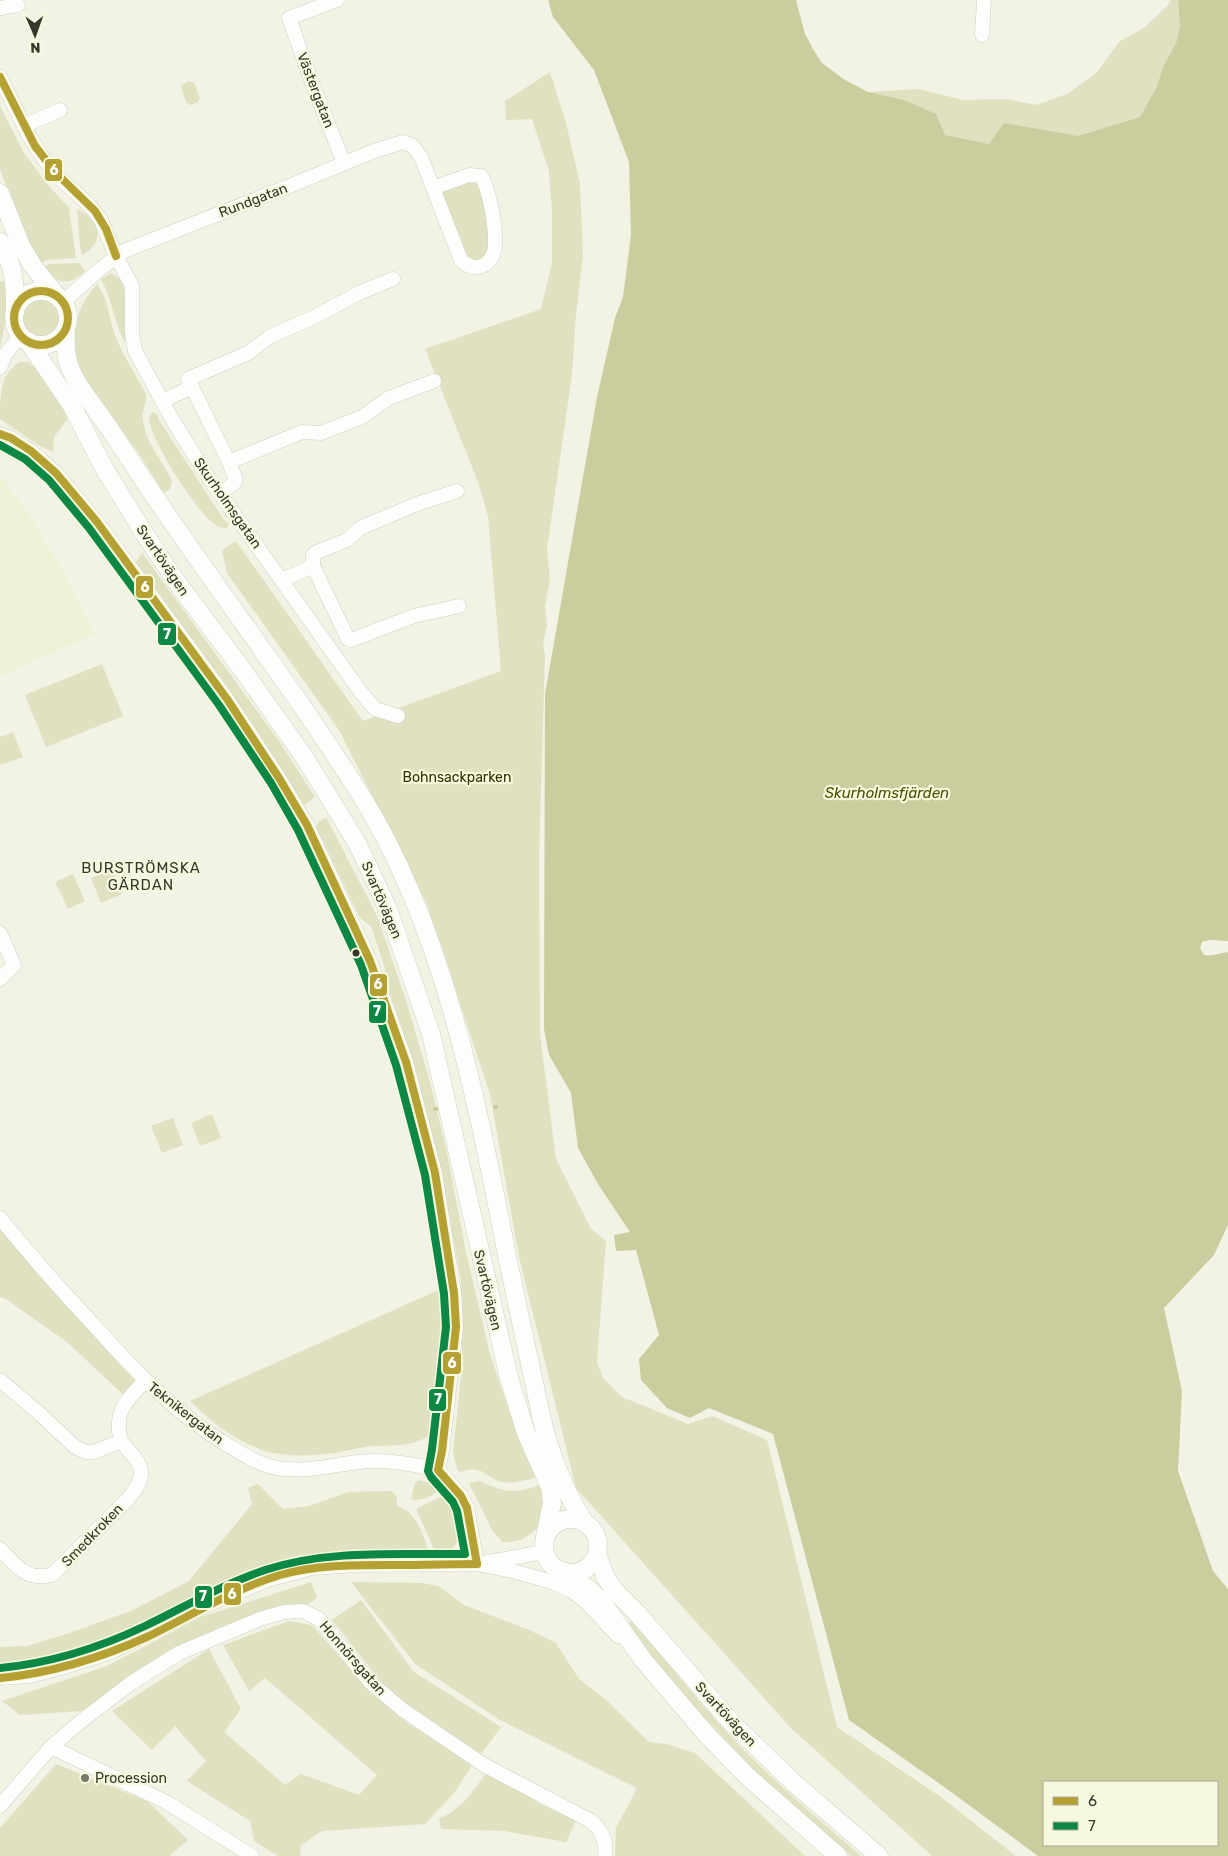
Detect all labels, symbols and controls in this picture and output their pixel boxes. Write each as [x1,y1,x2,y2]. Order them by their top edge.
north arrow [10,10,60,60]
text: N [30,39,41,56]
street label: Västergatan [293,50,338,130]
line badge: 6 [44,158,63,182]
text: 6 [49,162,59,179]
street label: Rundgatan [216,180,290,221]
street label: Skurholmsgatan [190,455,265,552]
street label: Svartövägen [133,521,193,599]
line badge: 6 [135,575,154,599]
text: 6 [140,579,150,596]
line badge: 7 [157,622,177,646]
text: 7 [163,626,171,643]
park label: Bohnsackparken [403,769,511,786]
water label: Skurholmsfjärden [825,784,949,802]
district label: BURSTRÖMSKA GÄRDAN [81,859,201,894]
street label: Svartövägen [358,859,405,941]
unlabelled marker [351,948,361,958]
line badge: 6 [369,973,388,997]
text: 6 [373,976,383,993]
line badge: 7 [368,1000,387,1024]
text: 7 [373,1003,381,1020]
street label: Svartövägen [470,1248,505,1332]
line badge: 6 [442,1351,462,1375]
text: 6 [447,1355,457,1372]
street label: Teknikergatan [144,1379,227,1448]
line badge: 7 [428,1388,447,1412]
text: 7 [434,1391,442,1408]
street label: Smedkroken [58,1500,127,1570]
line badge: 6 [223,1582,242,1606]
line badge: 7 [194,1585,213,1609]
text: 6 [227,1586,237,1603]
text: 7 [199,1588,207,1605]
street label: Honnörsgatan [316,1618,390,1699]
street label: Svartövägen [691,1678,760,1750]
place label: Procession [95,1770,167,1787]
marker: Procession [79,1772,91,1784]
legend [1043,1781,1218,1846]
text: 6 [1088,1792,1097,1810]
text: 7 [1088,1817,1096,1835]

